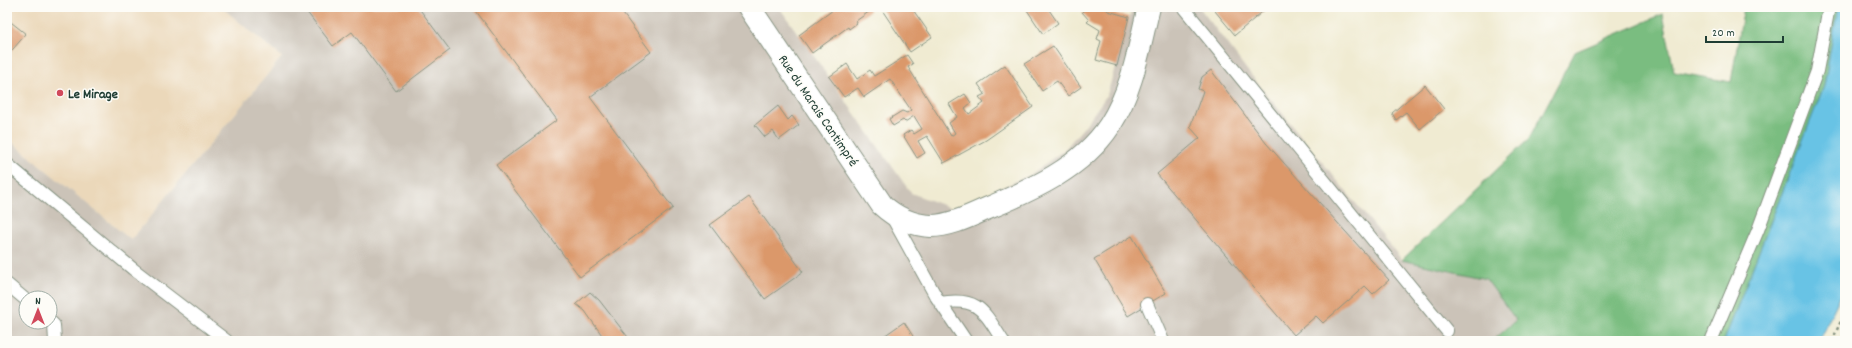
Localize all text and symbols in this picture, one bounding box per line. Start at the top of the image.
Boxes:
scale bar [1706,18,1783,44]
text: 20 m [1712,25,1735,42]
street label: Rue du Marais Cantimpré [772,51,862,171]
place label: Le Mirage [68,85,118,105]
marker: Le Mirage [55,88,65,98]
north arrow [18,290,58,330]
text: N [35,294,41,310]

